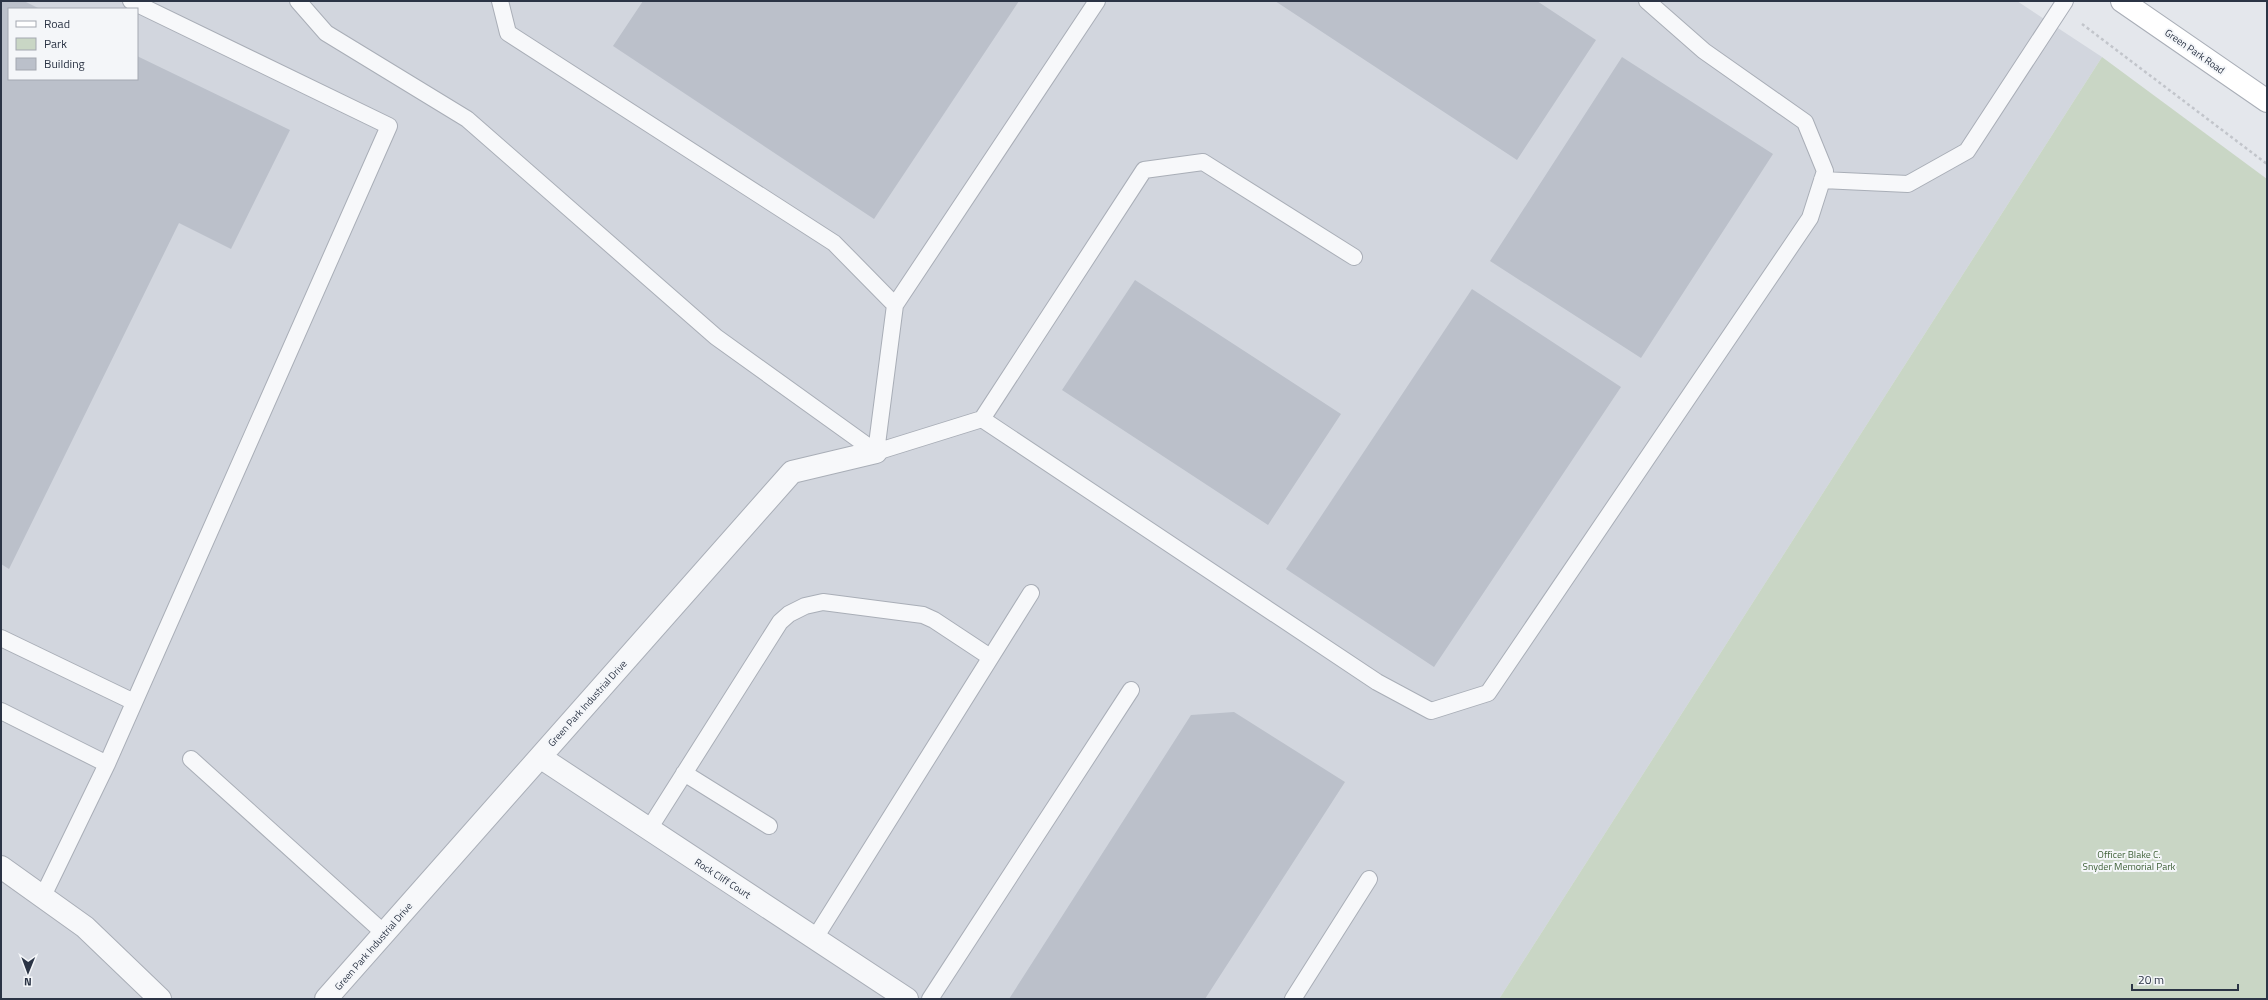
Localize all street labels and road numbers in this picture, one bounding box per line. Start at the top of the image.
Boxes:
street label: Green Park Road [2162,25,2228,78]
street label: Green Park Industrial Drive [544,657,630,750]
street label: Rock Cliff Court [692,855,754,902]
street label: Green Park Industrial Drive [331,899,416,994]

